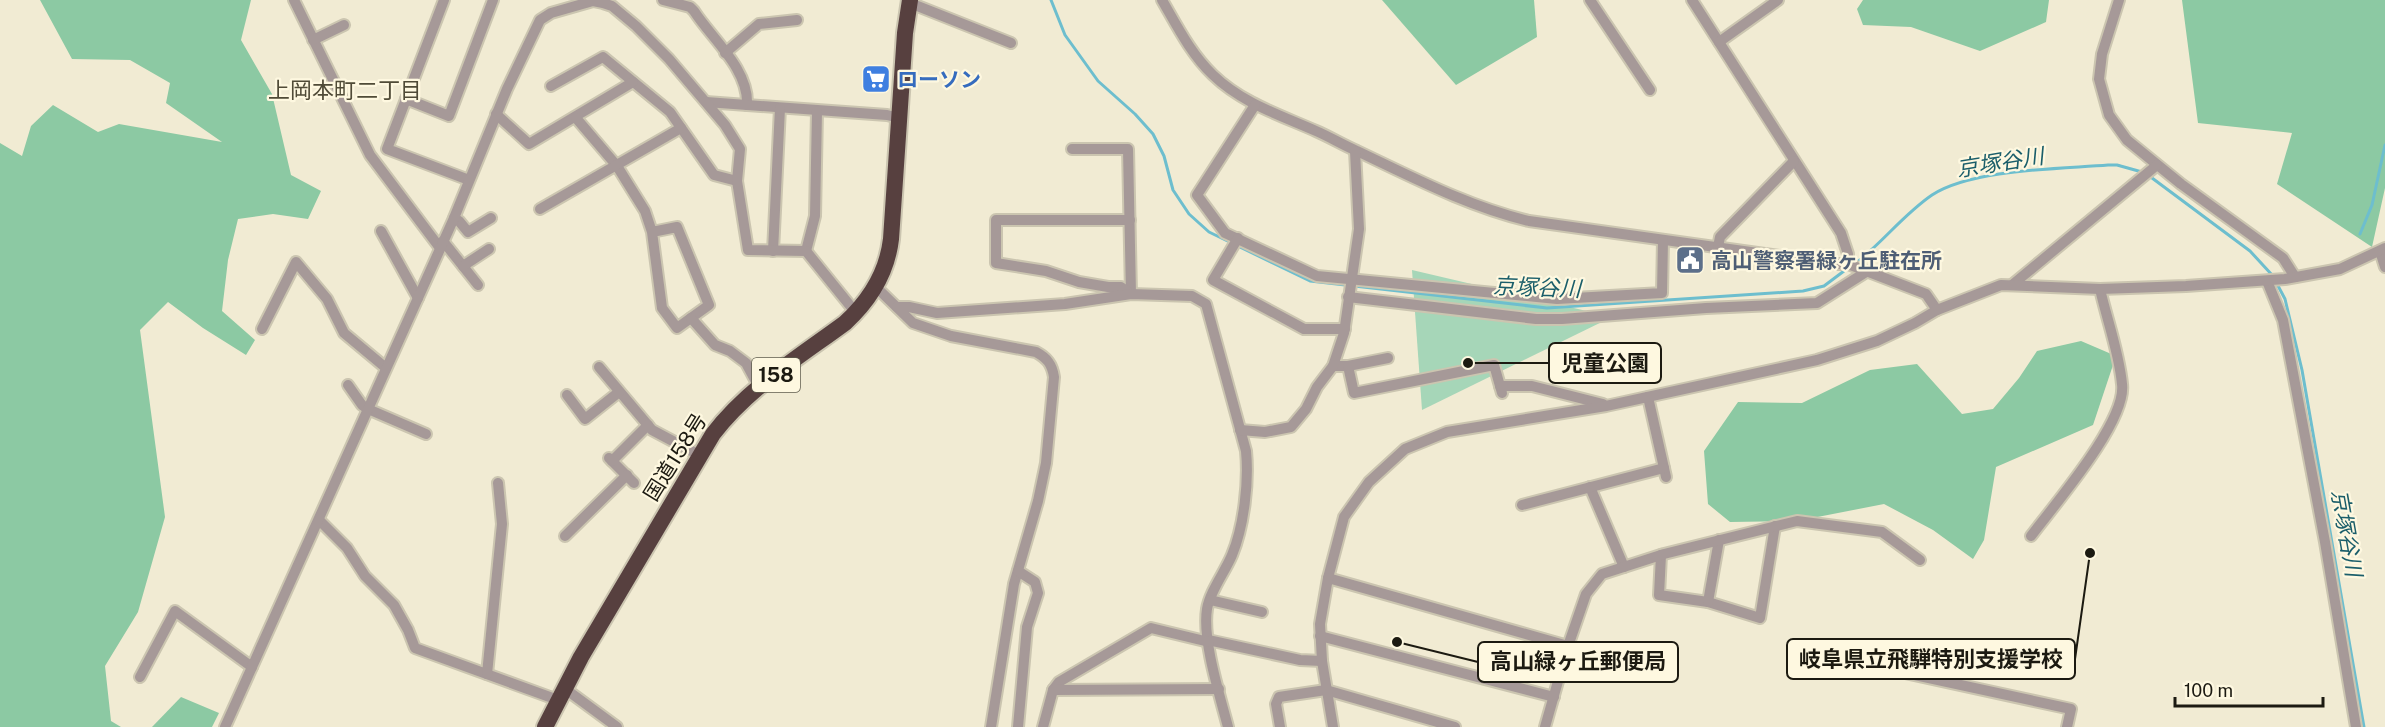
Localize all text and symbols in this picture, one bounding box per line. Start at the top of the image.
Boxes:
supermarket icon: ローソン [860,63,892,95]
place label: ローソン [897,67,981,92]
district label: 上岡本町二丁目 [268,77,422,103]
water label: 京塚谷川 [1955,142,2047,182]
public building icon: 高山警察署緑ヶ丘駐在所 [1674,244,1706,276]
place label: 高山警察署緑ヶ丘駐在所 [1711,248,1942,273]
water label: 京塚谷川 [1493,272,1583,302]
callout: 児童公園 [1549,343,1661,383]
text: 児童公園 [1561,350,1649,376]
road number: 158 [752,358,800,392]
street label: 国道158号 [638,409,712,505]
water label: 京塚谷川 [2327,487,2368,581]
callout: 岐阜県立飛騨特別支援学校 [1787,639,2075,679]
callout: 高山緑ヶ丘郵便局 [1478,642,1678,682]
text: 岐阜県立飛騨特別支援学校 [1799,646,2063,672]
text: 高山緑ヶ丘郵便局 [1490,648,1666,674]
scale bar [2175,670,2324,708]
text: 100 m [2184,680,2233,701]

